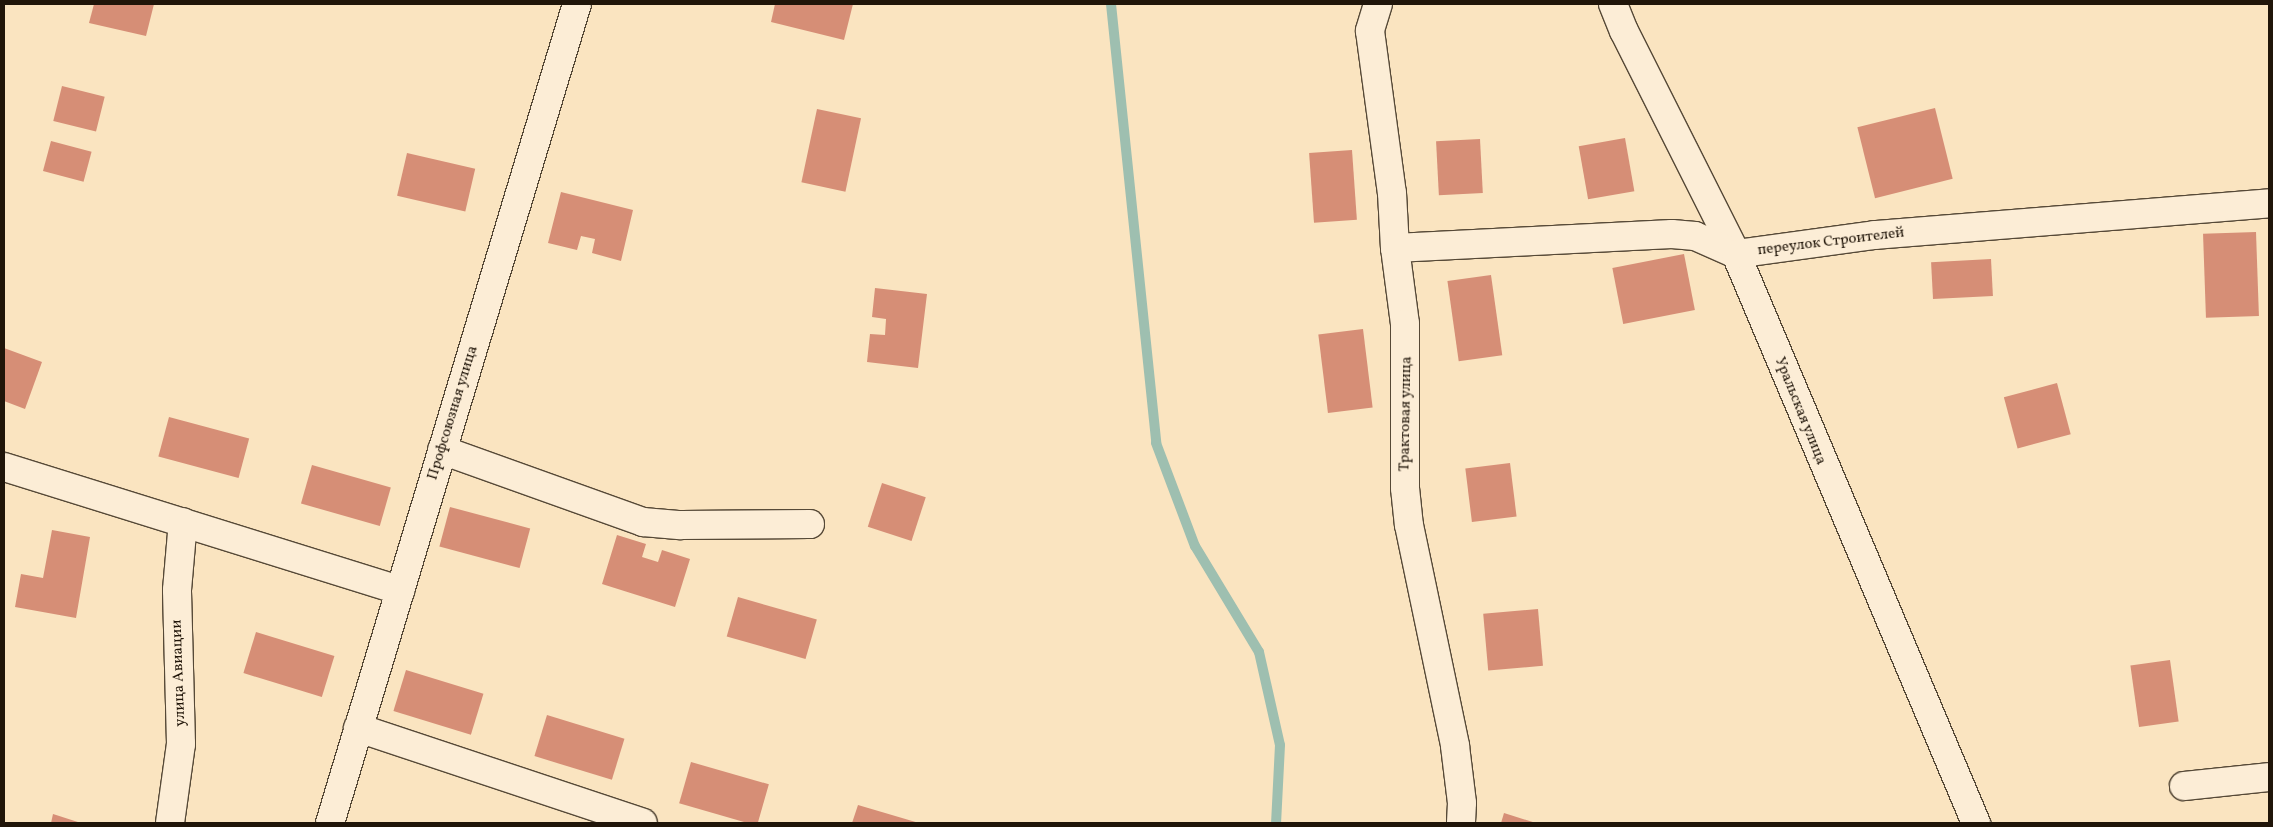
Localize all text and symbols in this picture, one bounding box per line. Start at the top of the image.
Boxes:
street label: переулок Строителей [1757,224,1905,260]
street label: Профсоюзная улица [424,343,482,483]
street label: Уральская улица [1770,354,1830,468]
street label: Трактовая улица [1396,356,1416,472]
street label: улица Авиации [168,619,190,727]

